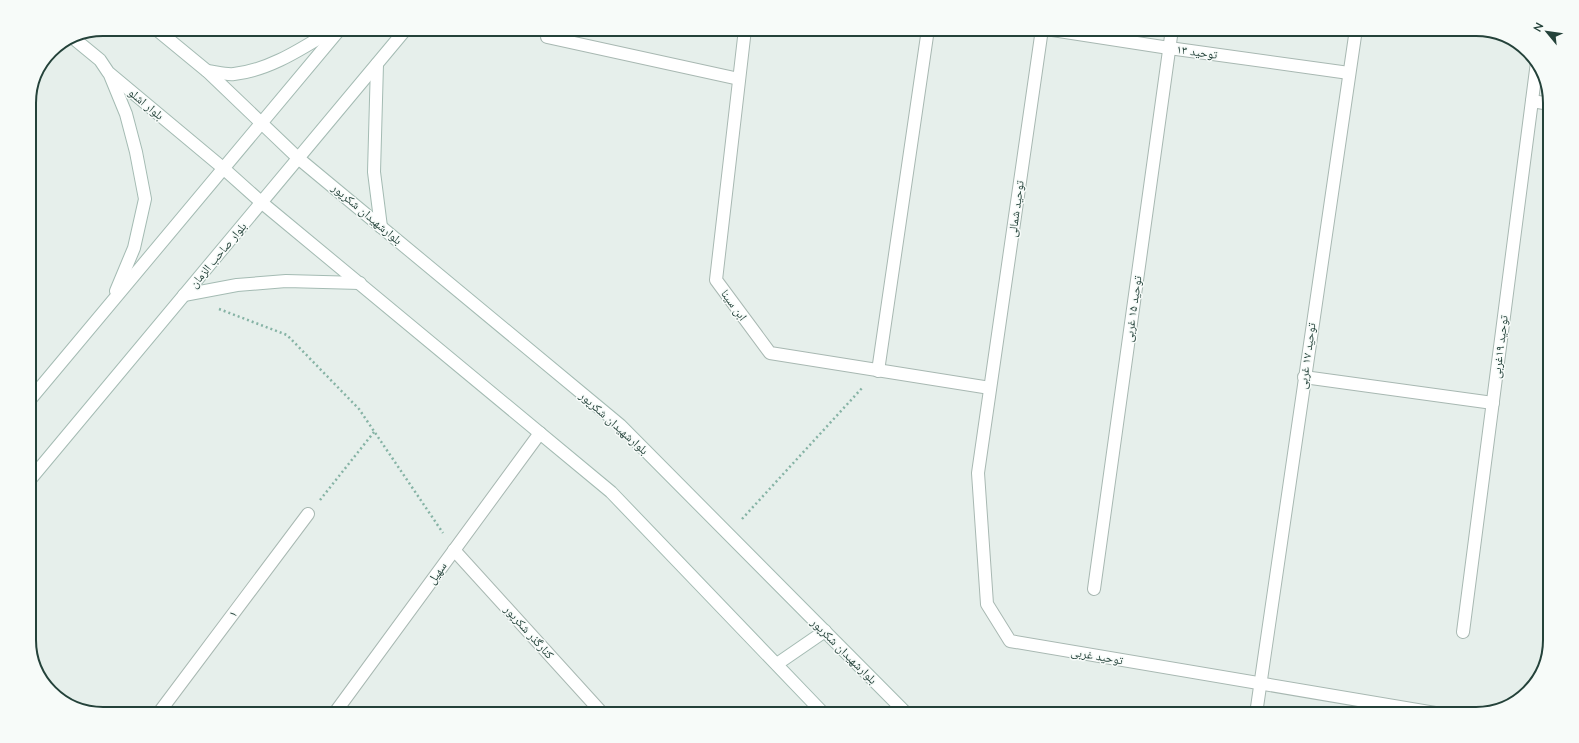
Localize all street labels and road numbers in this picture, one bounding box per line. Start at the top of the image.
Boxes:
street label: توحید ۱۳ [1176,41,1219,62]
street label: بلوار اشلو [125,84,167,123]
street label: بلوارشهیدان شکرپور [328,179,406,248]
street label: توحید شمالی [1004,179,1027,238]
street label: بلوار صاحب الزمان [186,219,250,291]
street label: توحید ۱۵ غربی [1120,274,1145,343]
street label: ابن سینا [718,286,751,324]
street label: توحید ۱۹غربی [1488,314,1511,380]
street label: توحید ۱۷ غربی [1294,321,1319,390]
street label: بلوارشهیدان شکرپور [576,387,652,458]
street label: سهیل [424,559,450,587]
street label: کنارگذر شکرپور [501,601,557,662]
street label: ۱ [225,607,240,620]
street label: بلوارشهیدان شکرپور [807,614,881,687]
street label: توحید غربی [1070,644,1125,668]

